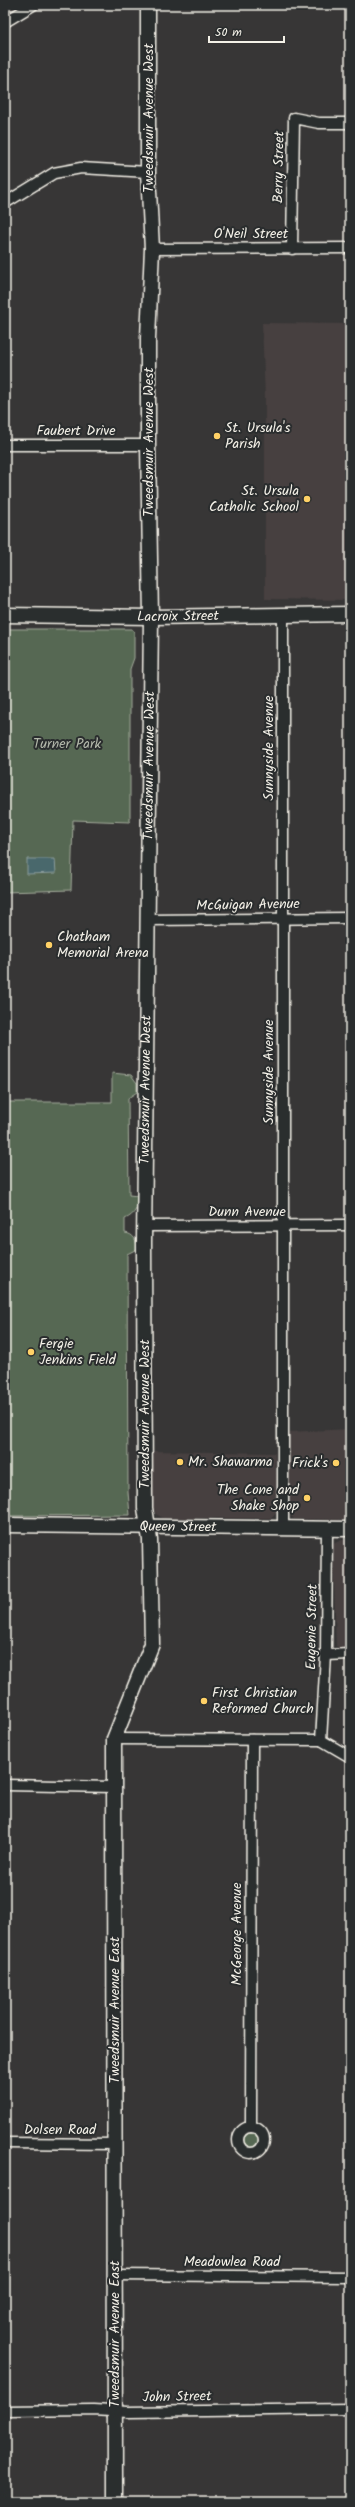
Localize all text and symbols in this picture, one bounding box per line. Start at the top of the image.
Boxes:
scale bar [209,18,284,44]
text: 50 m [215,23,242,42]
street label: Tweedsmuir Avenue West [138,43,160,193]
street label: Berry Street [267,130,291,203]
street label: O'Neil Street [214,223,289,245]
street label: Tweedsmuir Avenue West [138,367,160,517]
place label: St. Ursula's Parish [225,417,291,455]
street label: Faubert Drive [36,420,116,442]
marker: St. Ursula's Parish [212,431,222,441]
place label: St. Ursula Catholic School [209,480,300,518]
marker: St. Ursula Catholic School [302,494,312,504]
street label: Lacroix Street [137,605,220,628]
street label: Tweedsmuir Avenue West [138,690,161,841]
street label: Sunnyside Avenue [258,695,280,801]
park label: Turner Park [33,733,102,755]
street label: McGuigan Avenue [196,893,301,917]
place label: Chatham Memorial Arena [57,926,149,964]
marker: Chatham Memorial Arena [44,940,54,950]
street label: Tweedsmuir Avenue West [134,1014,158,1165]
street label: Sunnyside Avenue [258,1019,280,1125]
street label: Dunn Avenue [208,1201,286,1223]
place label: Fergie Jenkins Field [39,1333,117,1371]
street label: Tweedsmuir Avenue West [134,1339,156,1489]
marker: Fergie Jenkins Field [26,1347,36,1357]
place label: Mr. Shawarma [188,1451,272,1473]
place label: Frick's [292,1452,328,1474]
marker: Mr. Shawarma [175,1457,185,1467]
marker: Frick's [331,1458,341,1468]
place label: The Cone and Shake Shop [217,1479,300,1517]
marker: The Cone and Shake Shop [302,1493,312,1503]
street label: Queen Street [139,1516,217,1538]
street label: Eugenie Street [300,1583,324,1670]
place label: First Christian Reformed Church [212,1682,314,1720]
marker: First Christian Reformed Church [199,1696,209,1706]
street label: McGeorge Avenue [226,1882,248,1985]
street label: Tweedsmuir Avenue East [104,1936,126,2083]
street label: Dolsen Road [24,2119,97,2141]
street label: Meadowlea Road [184,2251,281,2273]
street label: Tweedsmuir Avenue East [104,2260,126,2407]
street label: John Street [142,2385,212,2409]

